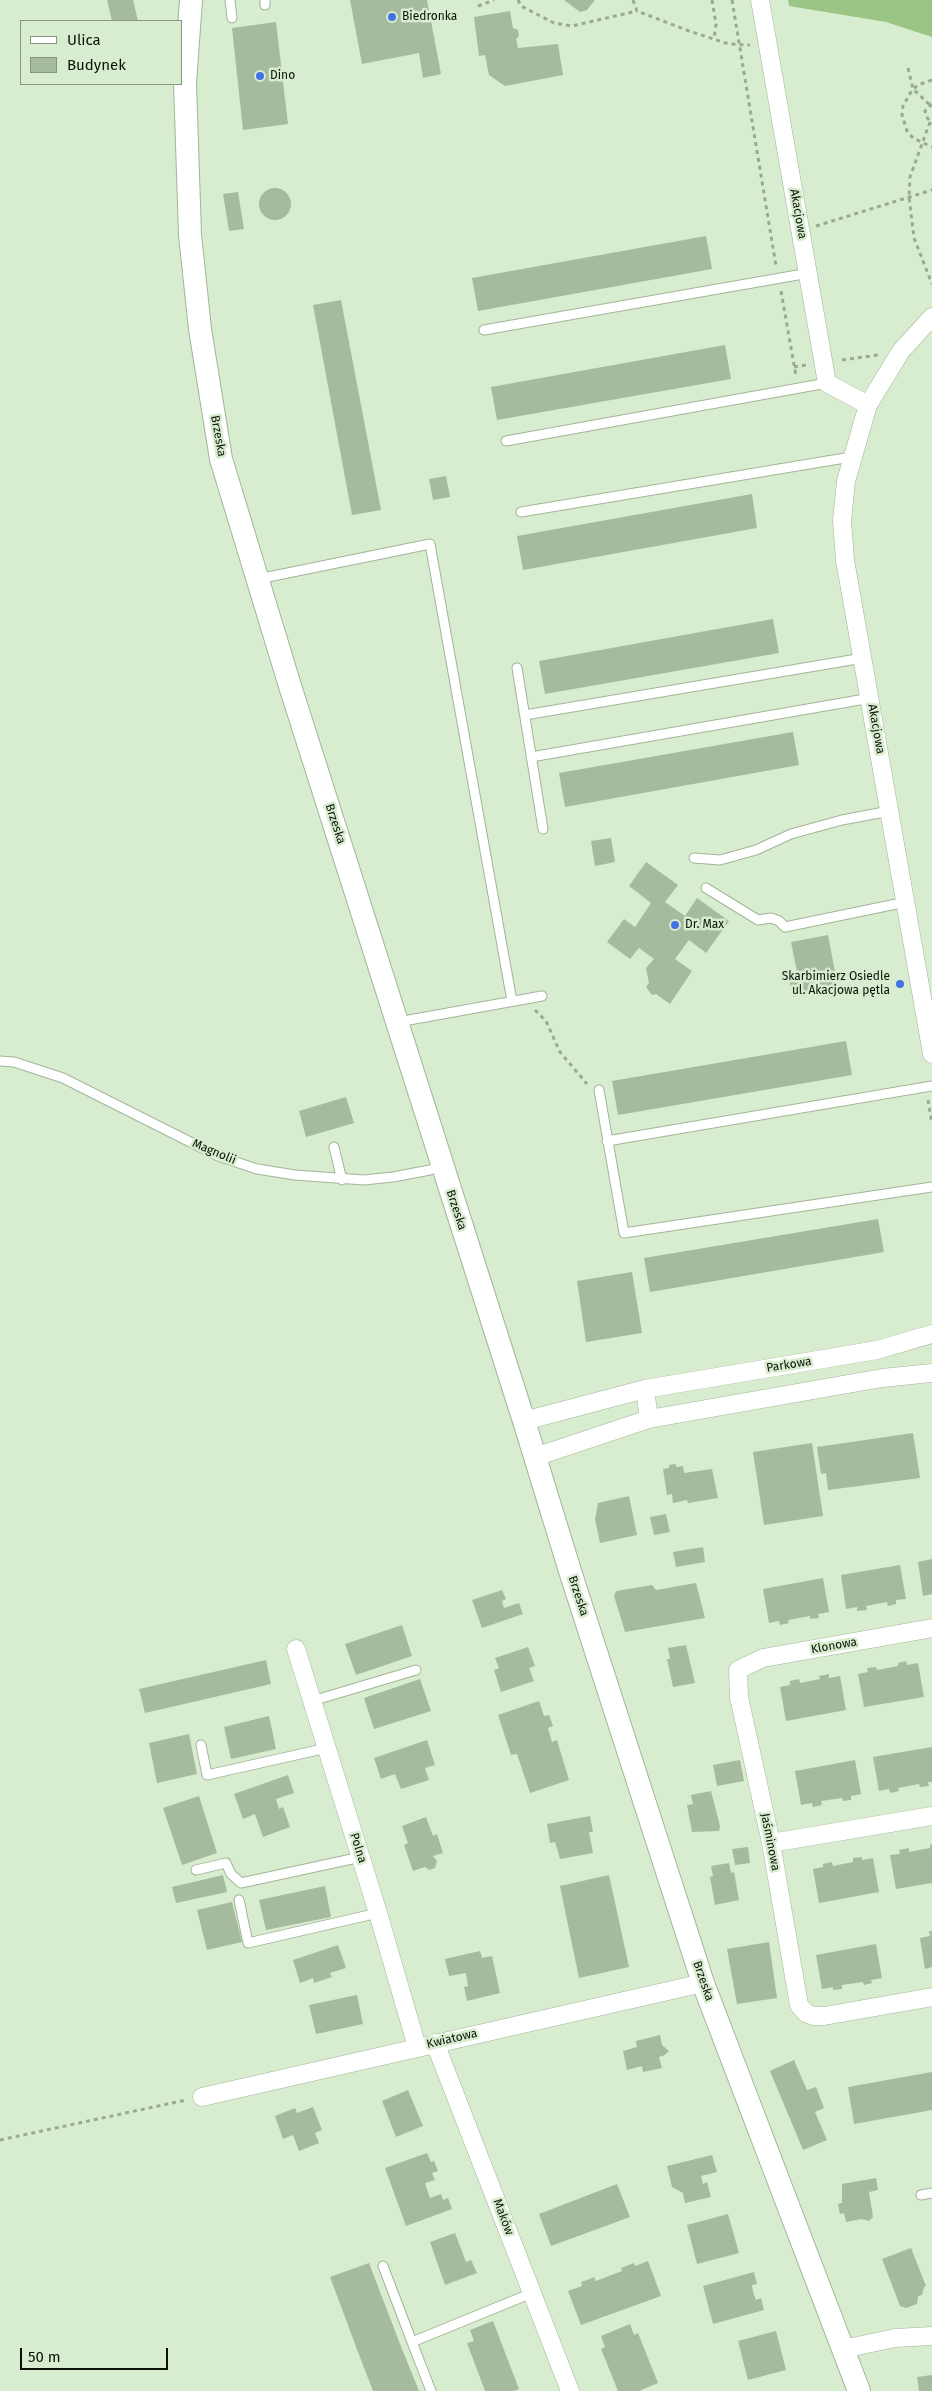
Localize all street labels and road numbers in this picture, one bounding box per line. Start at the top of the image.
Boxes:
street label: Akacjowa [787,188,809,240]
street label: Brzeska [207,414,229,458]
street label: Akacjowa [865,703,887,755]
street label: Brzeska [322,802,348,846]
street label: Magnolii [190,1136,238,1168]
street label: Brzeska [443,1188,469,1232]
street label: Parkowa [765,1354,813,1376]
street label: Brzeska [565,1574,591,1618]
street label: Klonowa [810,1635,858,1657]
street label: Jaśminowa [757,1812,783,1872]
street label: Polna [347,1831,369,1865]
street label: Brzeska [689,1959,717,2003]
street label: Kwiatowa [425,2026,479,2052]
street label: Maków [490,2197,516,2237]

